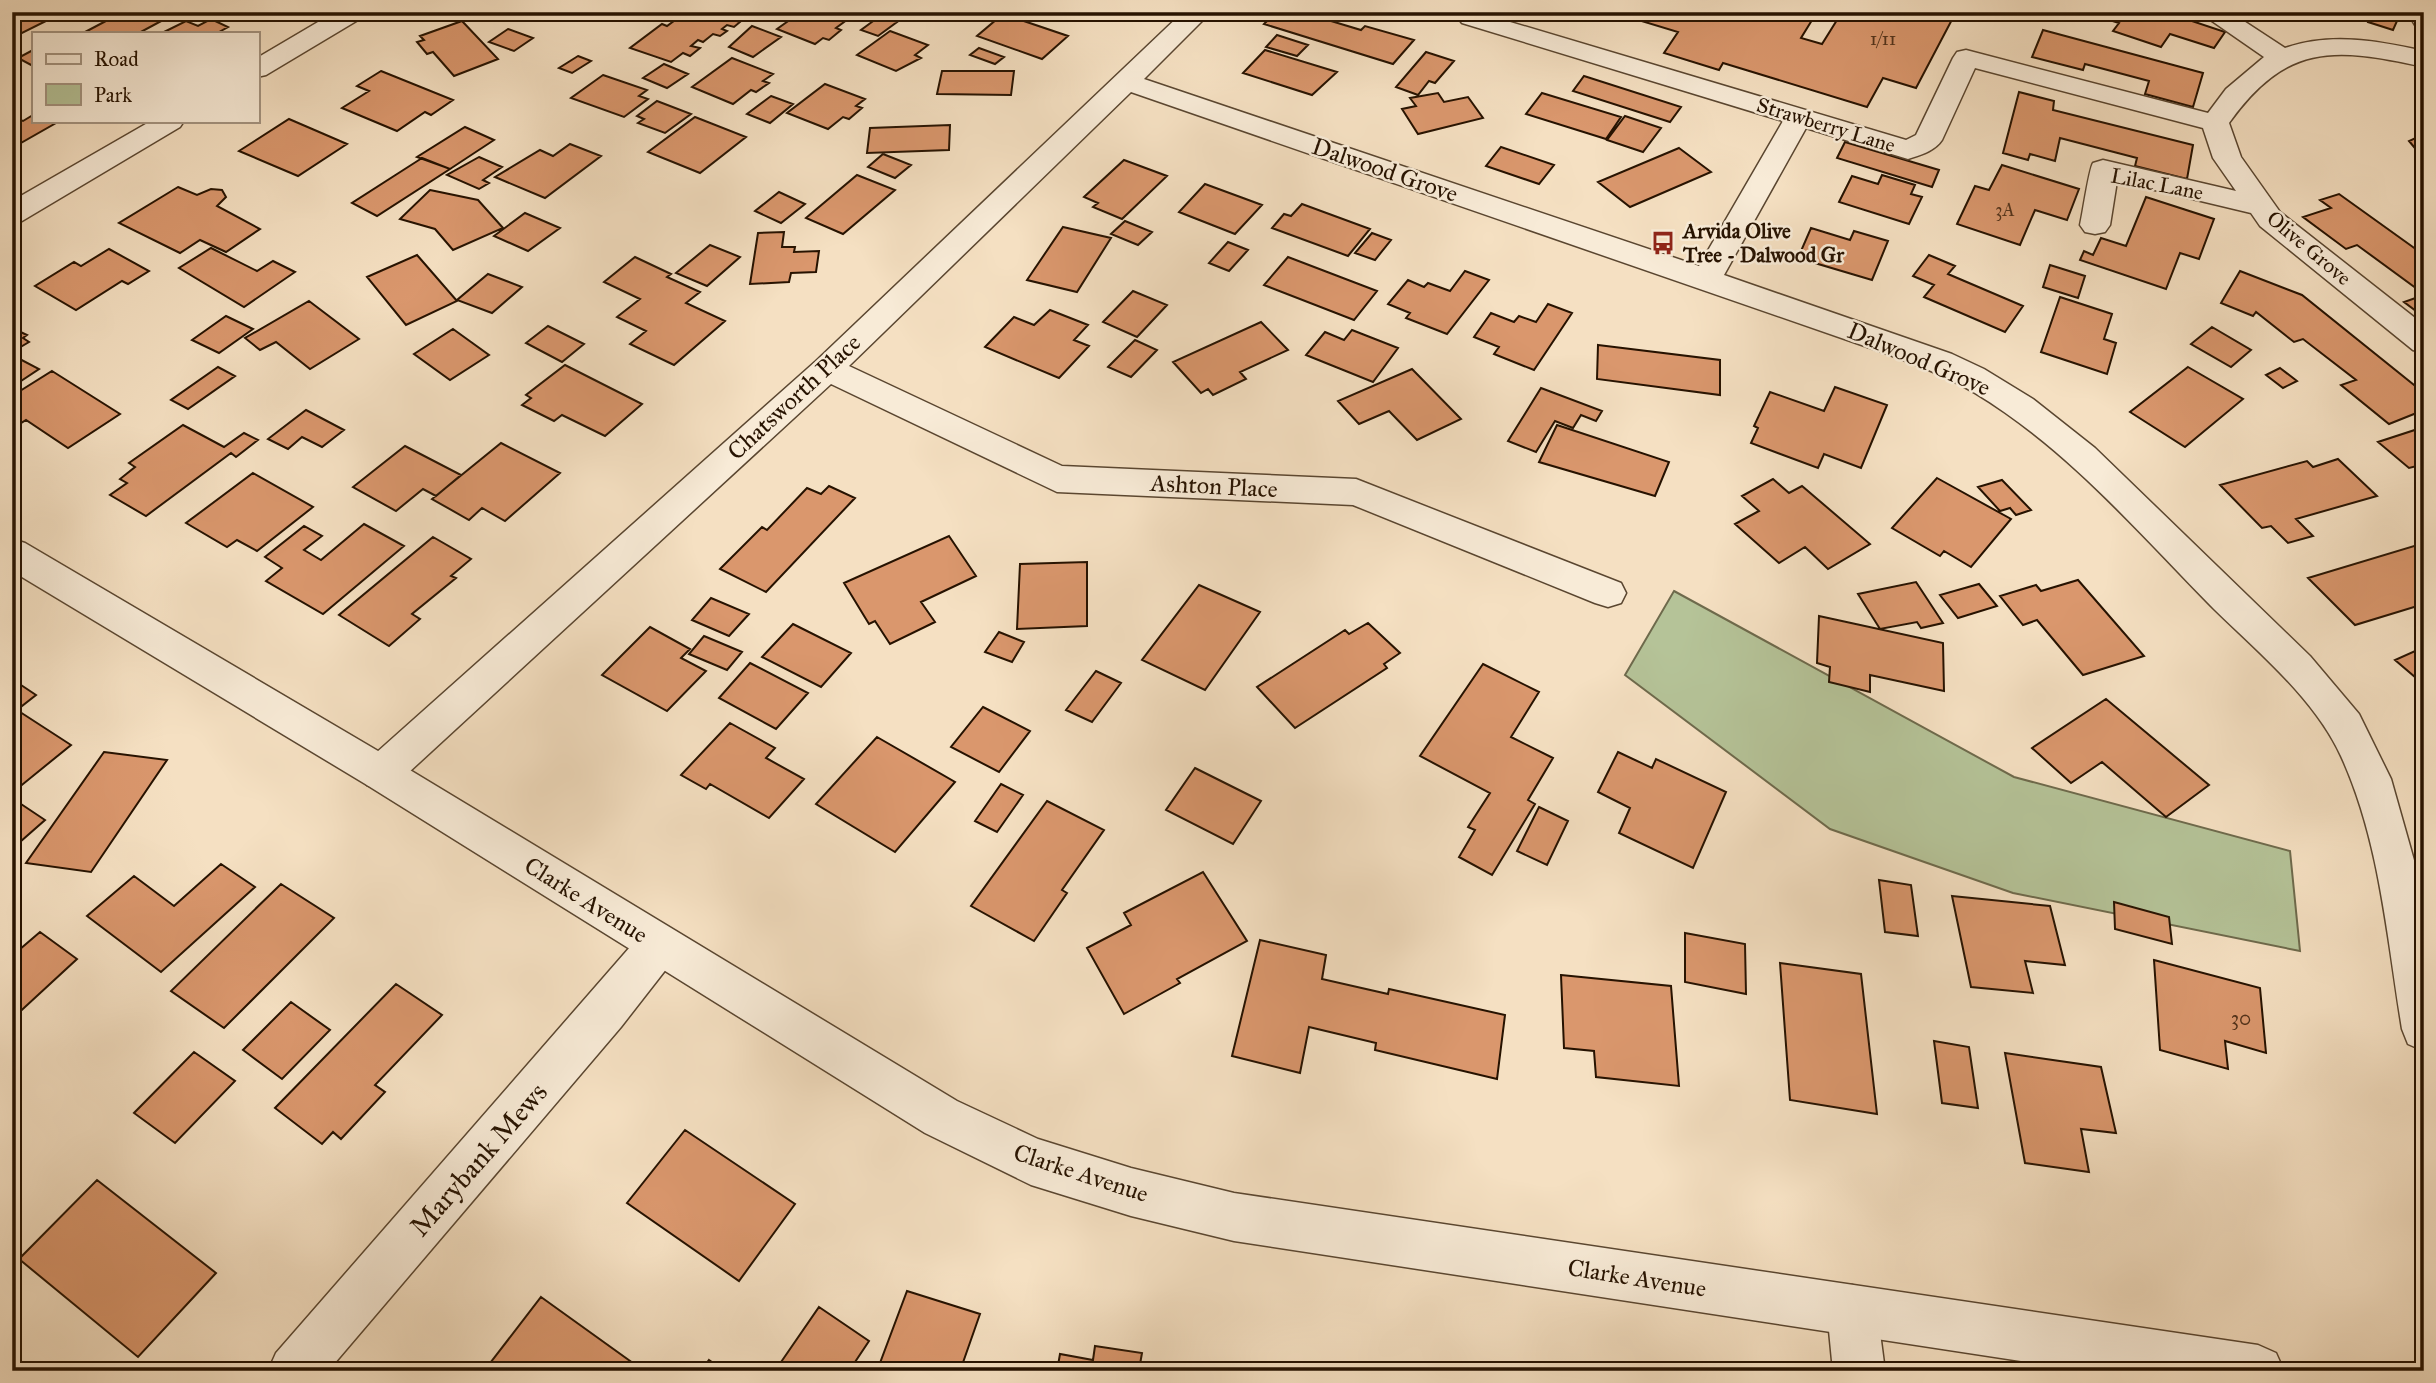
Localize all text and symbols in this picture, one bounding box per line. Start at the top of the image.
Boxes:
house number: 1/11 [1870,28,1896,50]
legend [32,32,259,122]
text: Road [94,46,139,72]
text: Park [94,82,132,108]
street label: Strawberry Lane [1754,92,1899,158]
street label: Dalwood Grove [1308,131,1462,209]
street label: Lilac Lane [2109,162,2206,206]
house number: 3A [1995,199,2015,221]
street label: Olive Grove [2261,205,2357,291]
place label: Arvida Olive Tree - Dalwood Gr [1681,218,1845,268]
bus stop icon: Arvida Olive Tree - Dalwood Gr [1649,229,1677,257]
street label: Dalwood Grove [1843,315,1995,403]
street label: Chatsworth Place [721,328,867,466]
street label: Ashton Place [1149,468,1278,504]
street label: Clarke Avenue [519,850,653,950]
house number: 30 [2231,1005,2251,1031]
street label: Marybank Mews [402,1075,555,1244]
street label: Clarke Avenue [1010,1137,1152,1209]
street label: Clarke Avenue [1566,1252,1708,1304]

